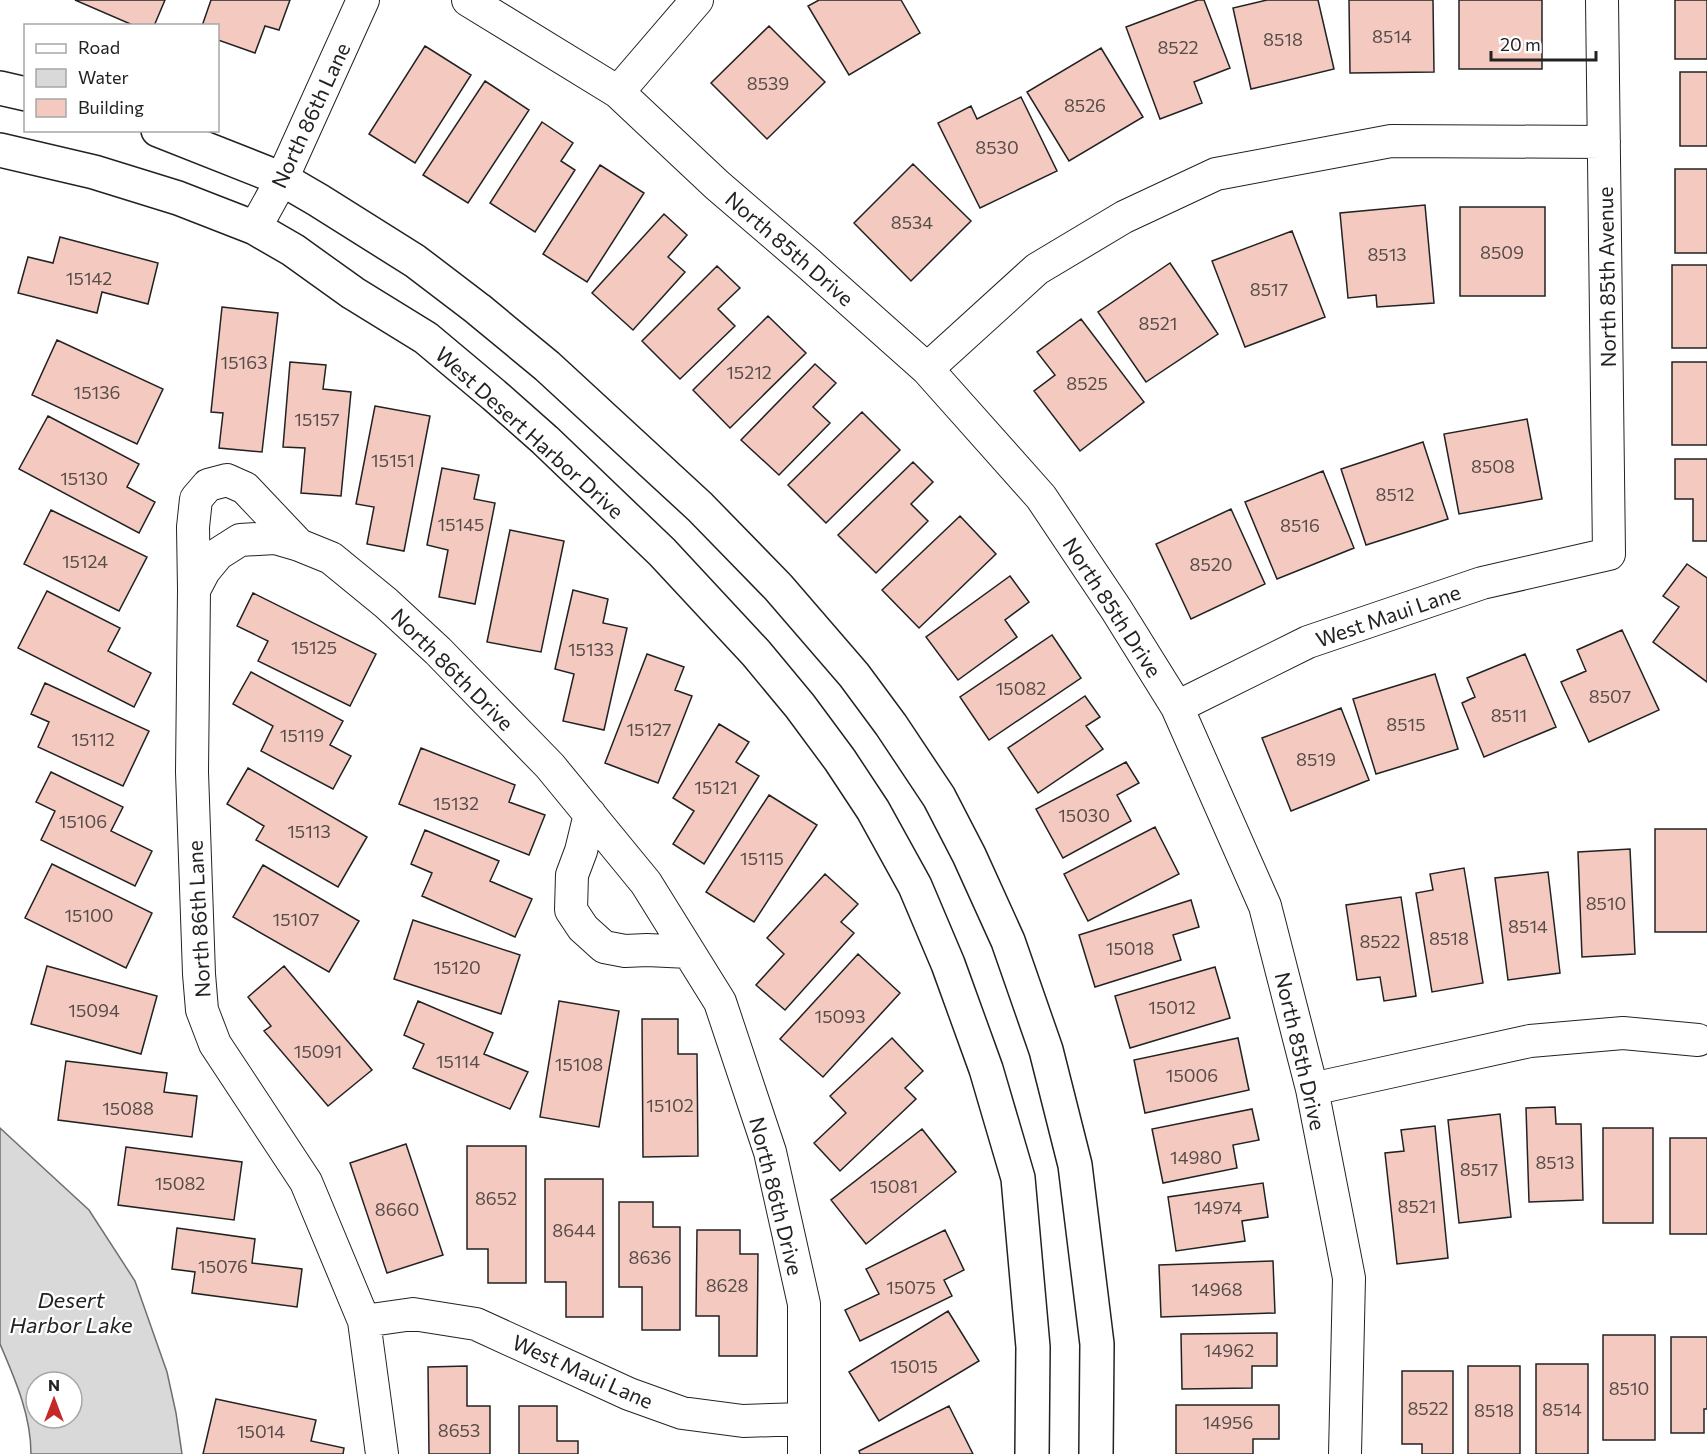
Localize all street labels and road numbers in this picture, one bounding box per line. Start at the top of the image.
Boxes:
street label: North 86th Lane [265,38,355,192]
street label: North 85th Drive [721,186,859,310]
street label: North 85th Avenue [1592,186,1620,368]
street label: West Desert Harbor Drive [431,341,629,523]
street label: North 85th Drive [1058,532,1168,682]
street label: West Maui Lane [1312,579,1464,651]
street label: North 86th Drive [387,603,519,735]
street label: North 86th Lane [181,840,215,998]
street label: North 85th Drive [1271,969,1331,1133]
street label: North 86th Drive [745,1114,809,1278]
street label: West Maui Lane [509,1329,657,1413]

